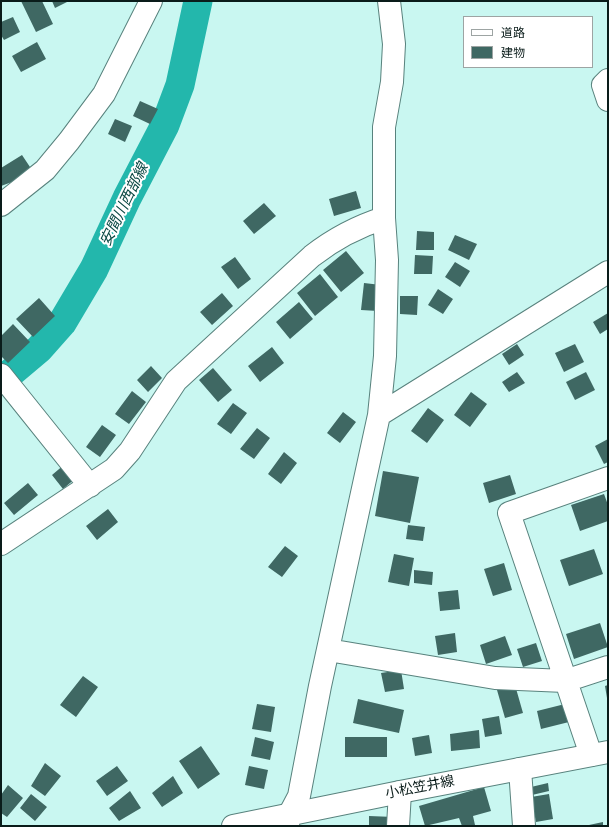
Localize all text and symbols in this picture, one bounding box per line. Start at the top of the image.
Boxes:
legend [463,16,593,68]
text: 道路 [501,24,525,41]
text: 建物 [501,44,525,61]
water label: 安間川西部線 [97,161,153,249]
street label: 小松笠井線 [384,773,456,803]

